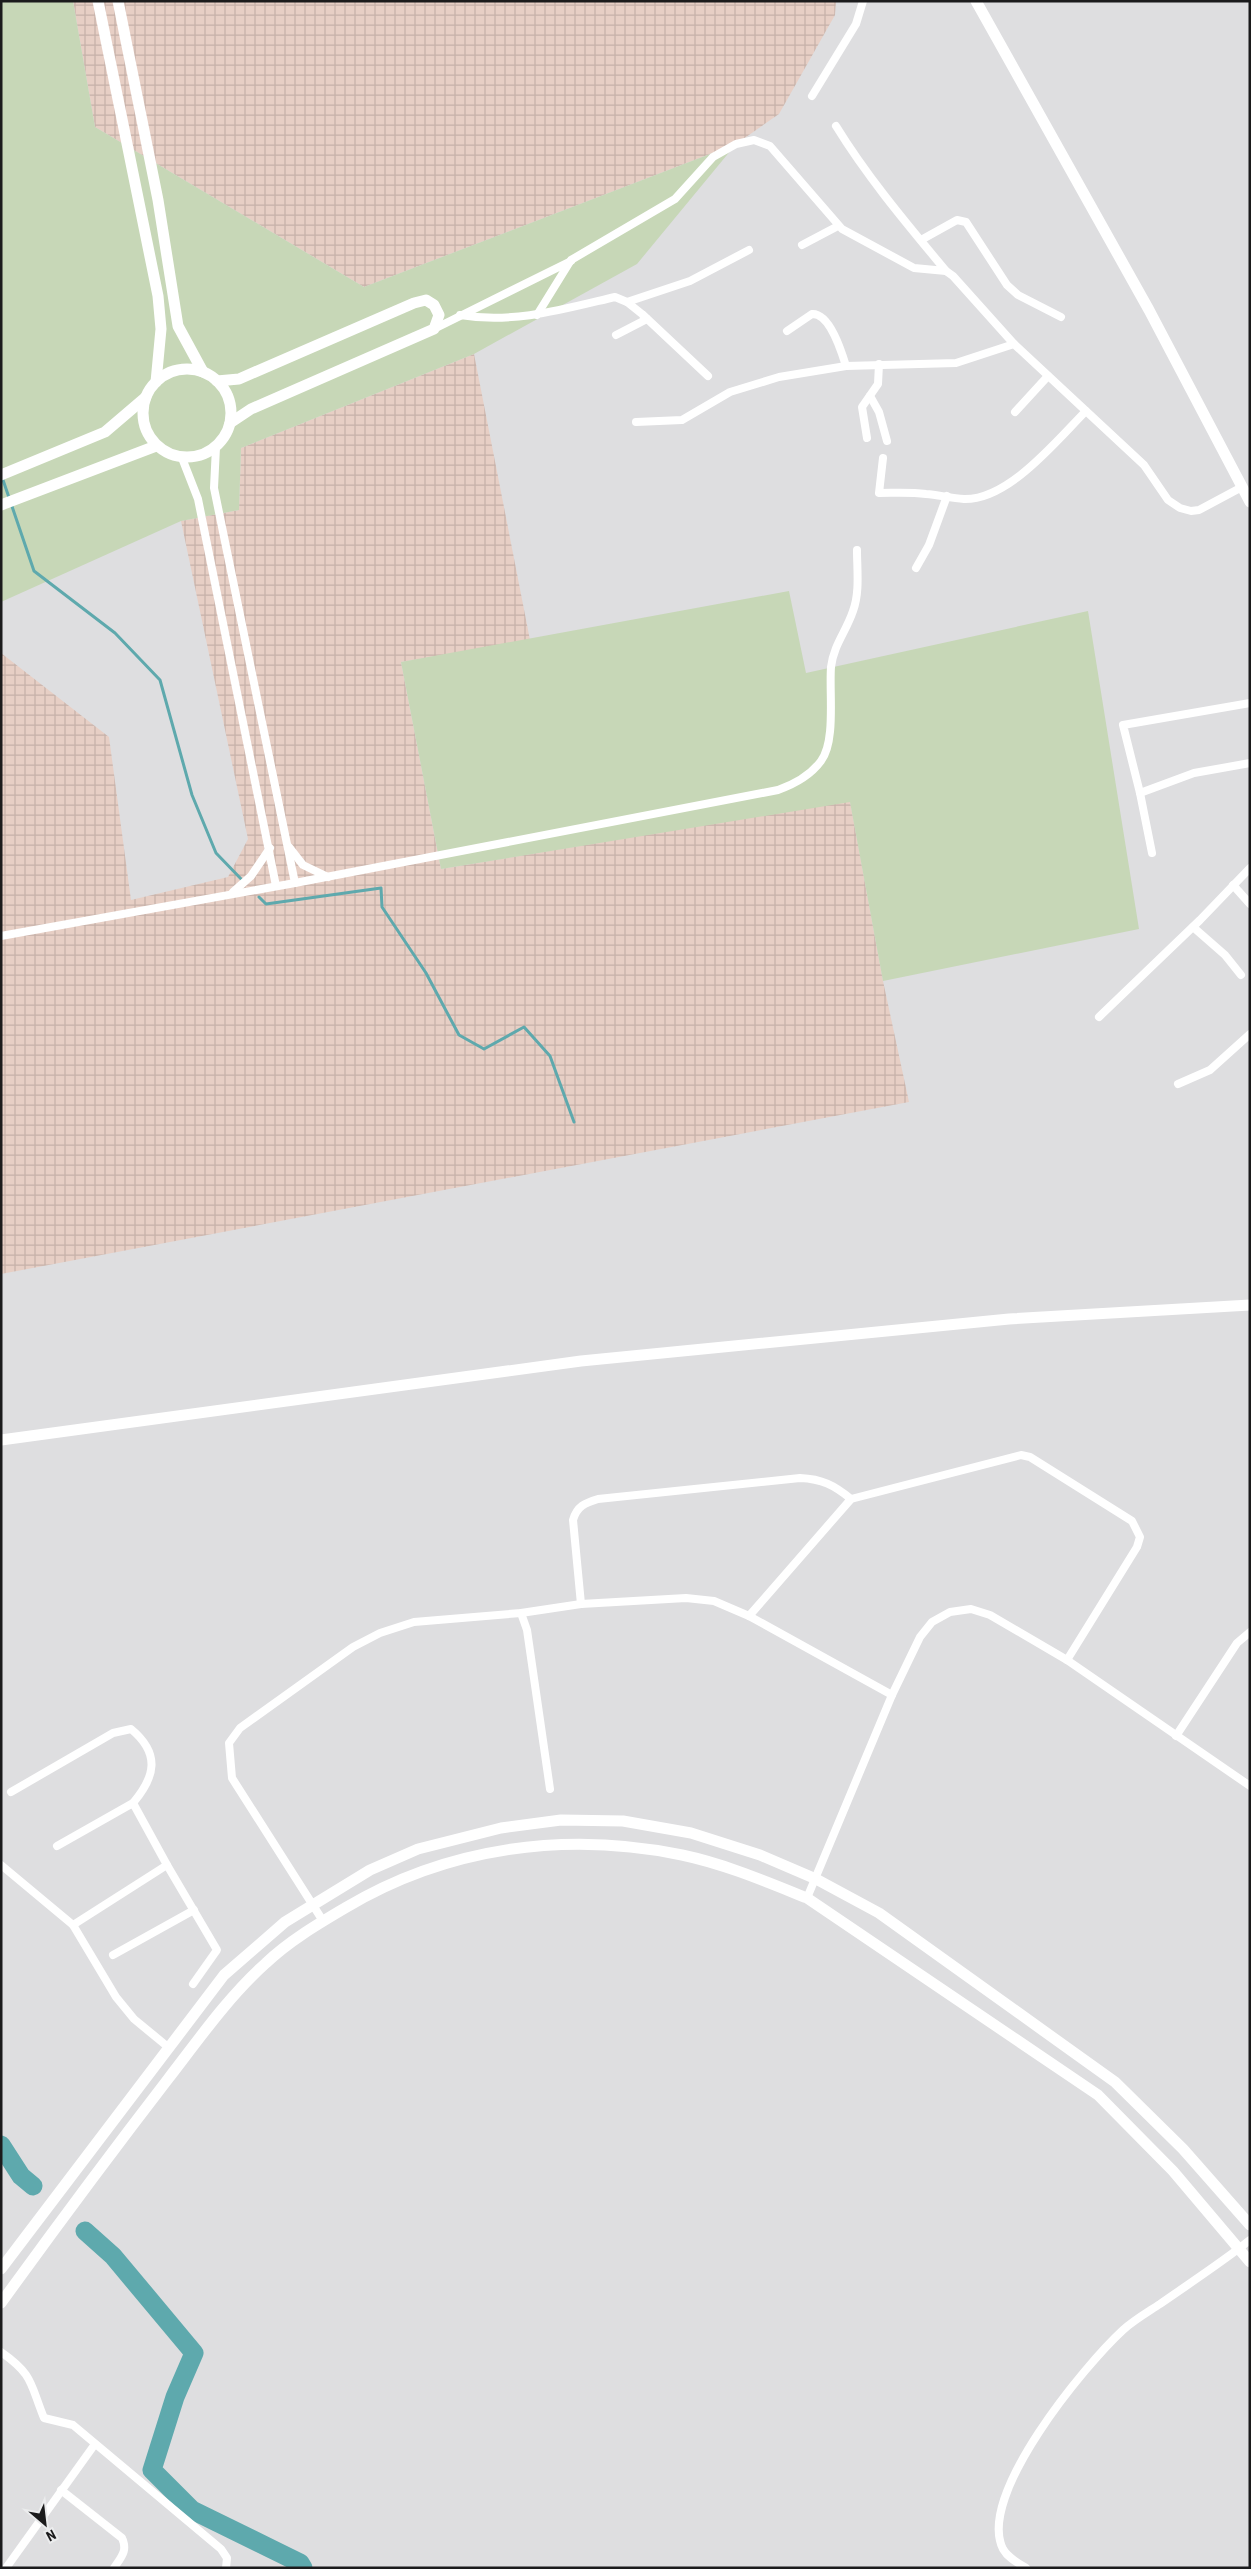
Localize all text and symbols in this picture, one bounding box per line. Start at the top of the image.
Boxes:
north arrow [20,2499,70,2549]
text: N [44,2526,59,2545]

